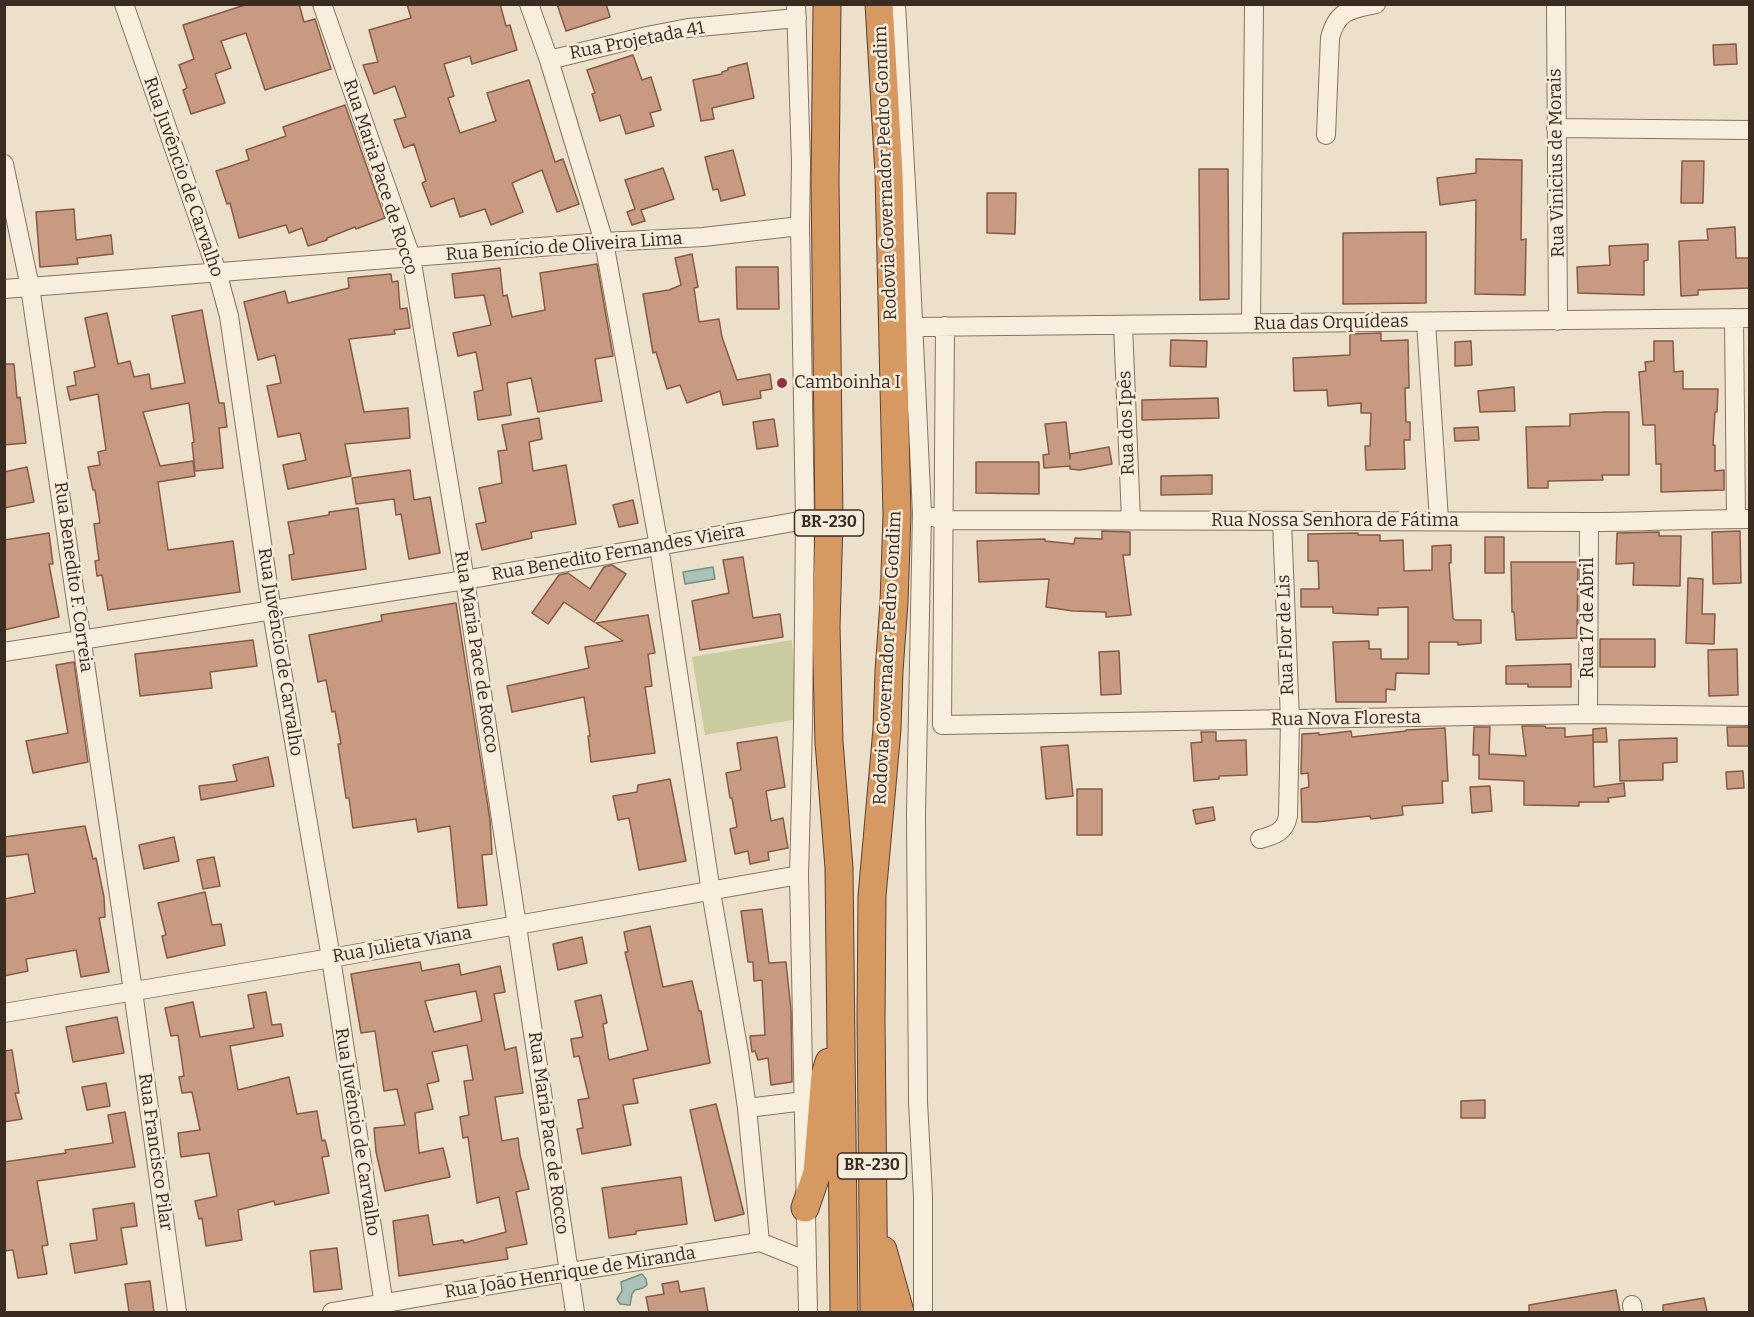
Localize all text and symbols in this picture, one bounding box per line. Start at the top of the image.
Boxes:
street label: Rua Projetada 41 [568,17,706,65]
street label: Rodovia Governador Pedro Gondim [870,25,902,321]
street label: Rua Vinicius de Morais [1545,68,1569,258]
street label: Rua Juvêncio de Carvalho [139,74,227,280]
street label: Rua Maria Pace de Rocco [338,76,422,278]
street label: Rua Benício de Oliveira Lima [445,228,683,266]
street label: Rua das Orquídeas [1253,311,1409,335]
street label: Rua dos Ipês [1114,370,1140,476]
place label: Camboinha I [794,372,901,394]
marker: Camboinha I [775,376,789,390]
street label: Rua Benedito F. Correia [49,480,97,674]
road number: BR-230 [794,510,864,536]
street label: Rodovia Governador Pedro Gondim [870,510,906,806]
street label: Rua Nossa Senhora de Fátima [1211,510,1459,532]
street label: Rua Benedito Fernandes Vieira [490,520,746,586]
street label: Rua Juvêncio de Carvalho [253,546,307,758]
street label: Rua Maria Pace de Rocco [449,549,503,755]
street label: Rua 17 de Abril [1577,557,1599,679]
street label: Rua Flor de Lis [1273,574,1299,696]
street label: Rua Nova Floresta [1271,707,1421,731]
street label: Rua Julieta Viana [331,922,473,968]
street label: Rua Juvêncio de Carvalho [330,1026,384,1238]
street label: Rua Maria Pace de Rocco [523,1030,573,1236]
street label: Rua Francisco Pilar [133,1072,177,1232]
road number: BR-230 [838,1153,906,1179]
street label: Rua João Henrique de Miranda [443,1242,697,1304]

